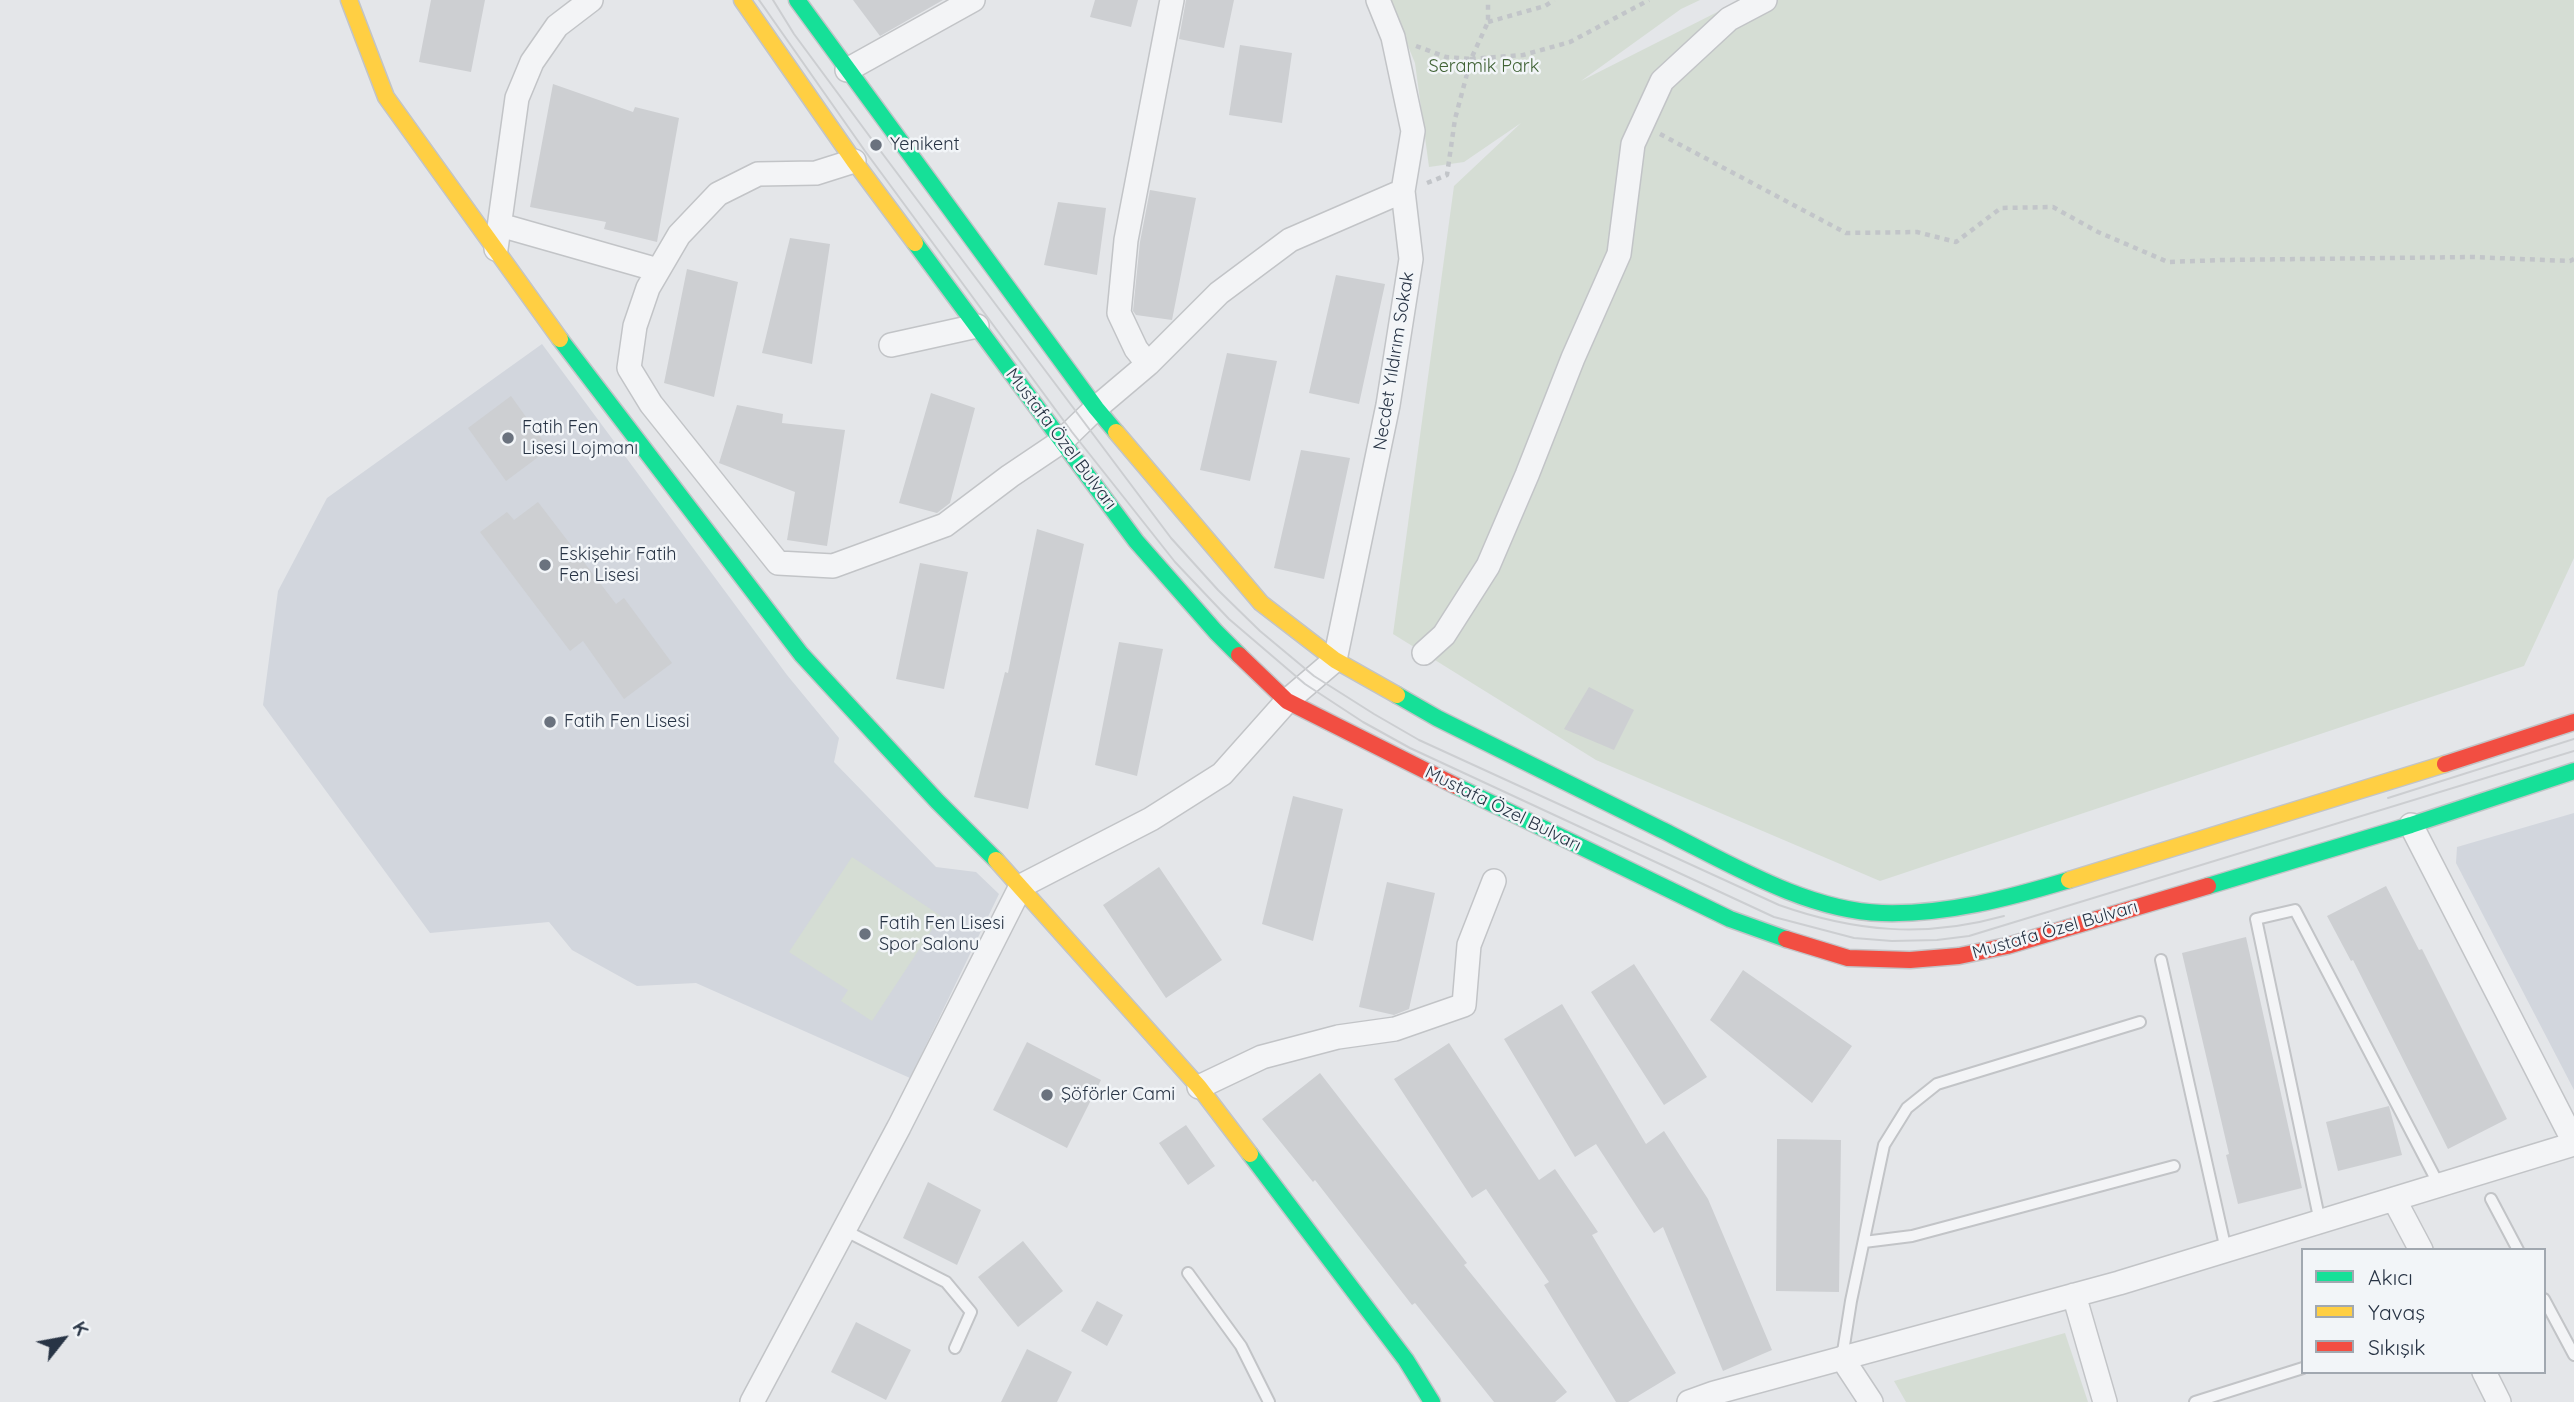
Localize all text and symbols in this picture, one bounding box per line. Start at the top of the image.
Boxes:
park label: Seramik Park [1429,56,1539,78]
place label: Yenikent [890,134,960,156]
marker: Yenikent [868,137,884,153]
street label: Necdet Yıldırım Sokak [1369,270,1419,452]
street label: Mustafa Özel Bulvarı [1001,364,1121,514]
place label: Fatih Fen Lisesi Lojmanı [522,417,638,460]
marker: Fatih Fen Lisesi Lojmanı [500,430,516,446]
place label: Eskişehir Fatih Fen Lisesi [559,544,677,586]
marker: Eskişehir Fatih Fen Lisesi [537,557,553,573]
place label: Fatih Fen Lisesi [564,711,690,733]
marker: Fatih Fen Lisesi [542,714,558,730]
street label: Mustafa Özel Bulvarı [1421,762,1585,856]
street label: Mustafa Özel Bulvarı [1970,896,2140,964]
place label: Fatih Fen Lisesi Spor Salonu [879,913,1005,956]
marker: Fatih Fen Lisesi Spor Salonu [857,926,873,942]
place label: Şöförler Cami [1061,1084,1175,1106]
marker: Şöförler Cami [1039,1087,1055,1103]
legend [2301,1248,2546,1374]
text: Akıcı [2368,1264,2413,1290]
text: Yavaş [2368,1299,2425,1325]
north arrow [28,1304,98,1374]
text: K [68,1317,94,1340]
text: Sıkışık [2368,1334,2426,1360]

